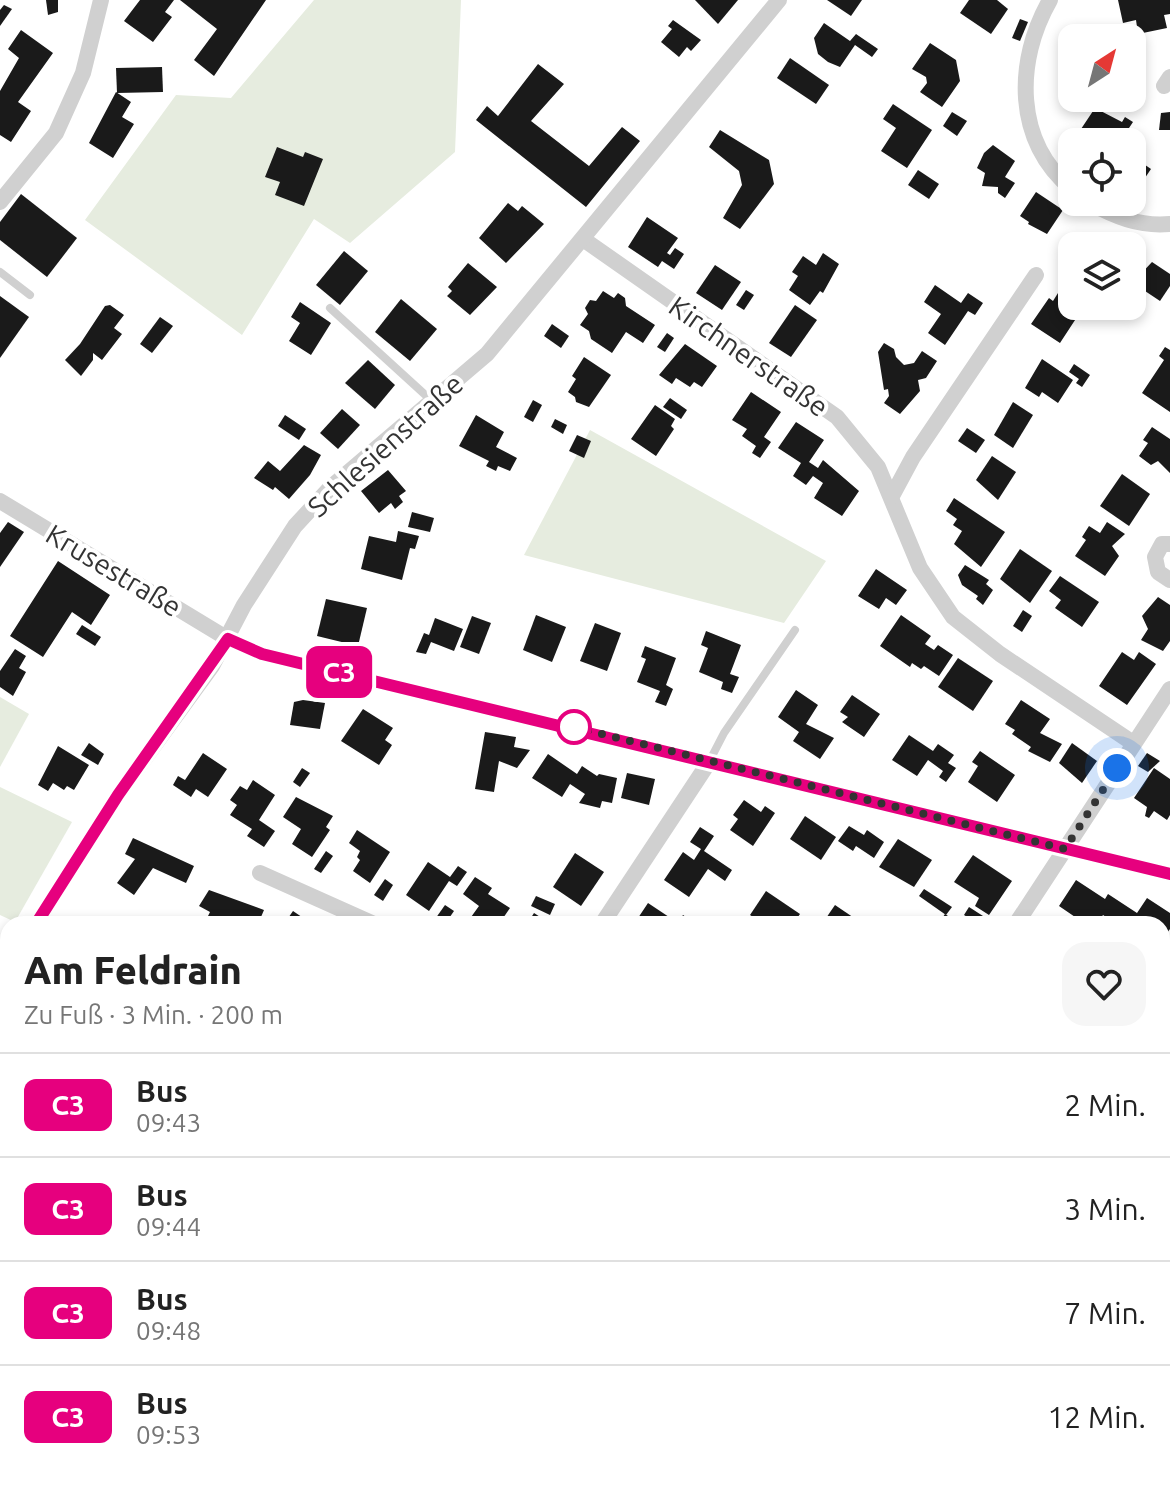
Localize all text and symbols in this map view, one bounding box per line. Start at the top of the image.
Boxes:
north arrow [1058,24,1146,112]
map controls [1058,24,1146,320]
button: locate [1058,128,1146,216]
button: layers [1058,232,1146,320]
street label: Kirchnerstraße [664,290,834,422]
street label: Schlesienstraße [301,367,469,523]
street label: Krusestraße [41,518,187,622]
line badge: C3 [303,646,375,698]
text: C3 [322,656,356,687]
unlabelled marker [557,710,591,744]
your location [1097,748,1137,788]
button: heart [1062,942,1146,1026]
text: Am Feldrain [24,949,242,991]
text: Zu Fuß · 3 Min. · 200 m [24,1000,283,1029]
text: Bus [136,1074,188,1108]
text: 2 Min. [1064,1088,1146,1122]
text: C3 [51,1089,85,1120]
text: 09:43 [136,1108,201,1137]
text: Bus [136,1178,188,1212]
text: 3 Min. [1064,1192,1146,1226]
text: C3 [51,1193,85,1224]
text: 09:44 [136,1212,201,1241]
text: Bus [136,1282,188,1316]
text: 7 Min. [1064,1296,1146,1330]
text: C3 [51,1297,85,1328]
text: 09:48 [136,1316,201,1345]
text: Bus [136,1386,188,1420]
text: 12 Min. [1047,1400,1146,1434]
text: C3 [51,1401,85,1432]
text: 09:53 [136,1420,201,1449]

